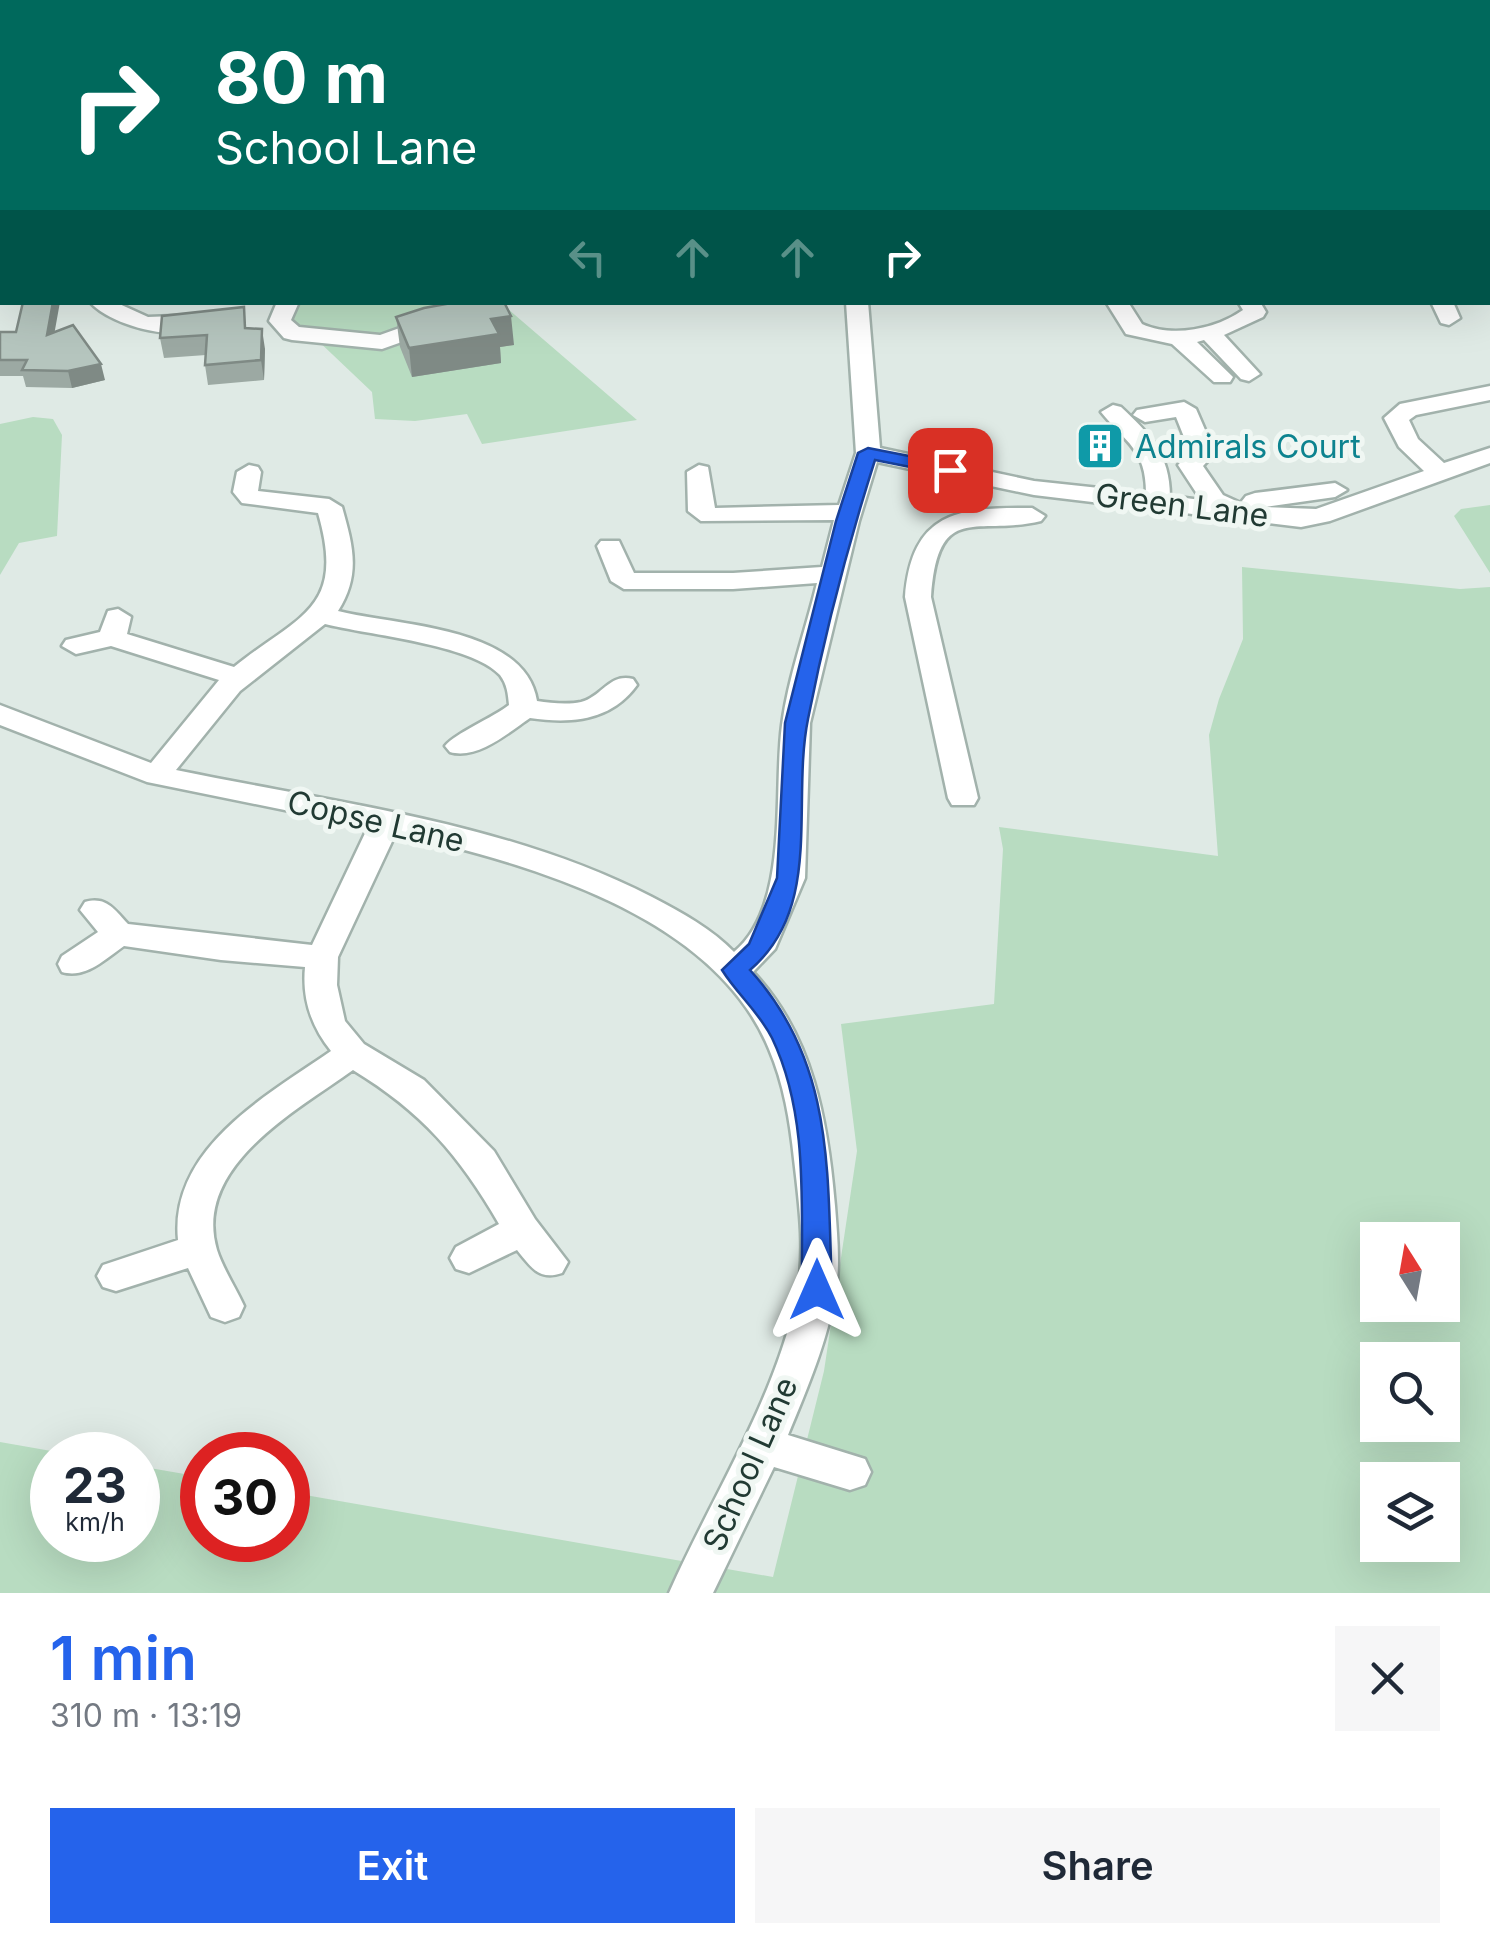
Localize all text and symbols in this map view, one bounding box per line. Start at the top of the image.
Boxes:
text: 80 m [215,35,388,120]
icon: right [50,40,180,170]
text: School Lane [215,120,477,175]
icon: left [560,230,615,285]
icon: ahead [665,230,720,285]
icon: ahead [770,230,825,285]
icon: right [875,230,930,285]
building icon: Admirals Court [1074,420,1126,472]
place label: Admirals Court [1135,427,1361,466]
pin [908,428,993,513]
icon: arrive [923,443,978,498]
street label: Green Lane [1093,475,1271,535]
street label: Copse Lane [284,782,468,860]
north arrow [1360,1222,1460,1322]
map controls [1360,1222,1460,1562]
position arrow [765,1238,869,1342]
button: search [1360,1342,1460,1442]
street label: School Lane [694,1371,806,1557]
speed limit sign: 30 [180,1432,310,1562]
text: 23 [63,1455,127,1515]
button: layers [1360,1462,1460,1562]
text: km/h [65,1507,125,1537]
text: 1 min [50,1622,197,1694]
button: close [1335,1626,1440,1731]
text: 310 m · 13:19 [50,1696,242,1735]
button: Exit [50,1808,735,1923]
button: Share [755,1808,1440,1923]

